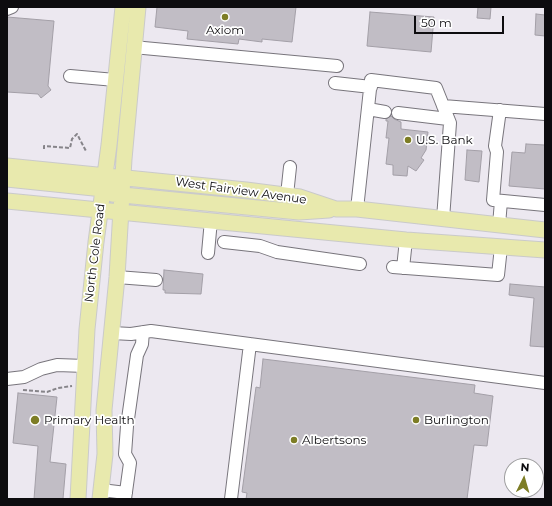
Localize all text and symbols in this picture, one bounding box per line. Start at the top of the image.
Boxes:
scale bar [416,8,506,34]
marker: Axiom [220,12,230,22]
text: 50 m [421,15,452,30]
place label: Axiom [206,23,244,37]
place label: U.S. Bank [416,133,473,147]
marker: U.S. Bank [403,135,413,145]
street label: West Fairview Avenue [175,175,307,207]
street label: North Cole Road [82,203,108,303]
place label: Primary Health [44,413,134,427]
place label: Burlington [424,413,489,427]
marker: Primary Health [29,414,41,426]
marker: Burlington [411,415,421,425]
place label: Albertsons [302,433,366,447]
marker: Albertsons [289,435,299,445]
north arrow [504,458,544,498]
text: N [520,460,530,474]

